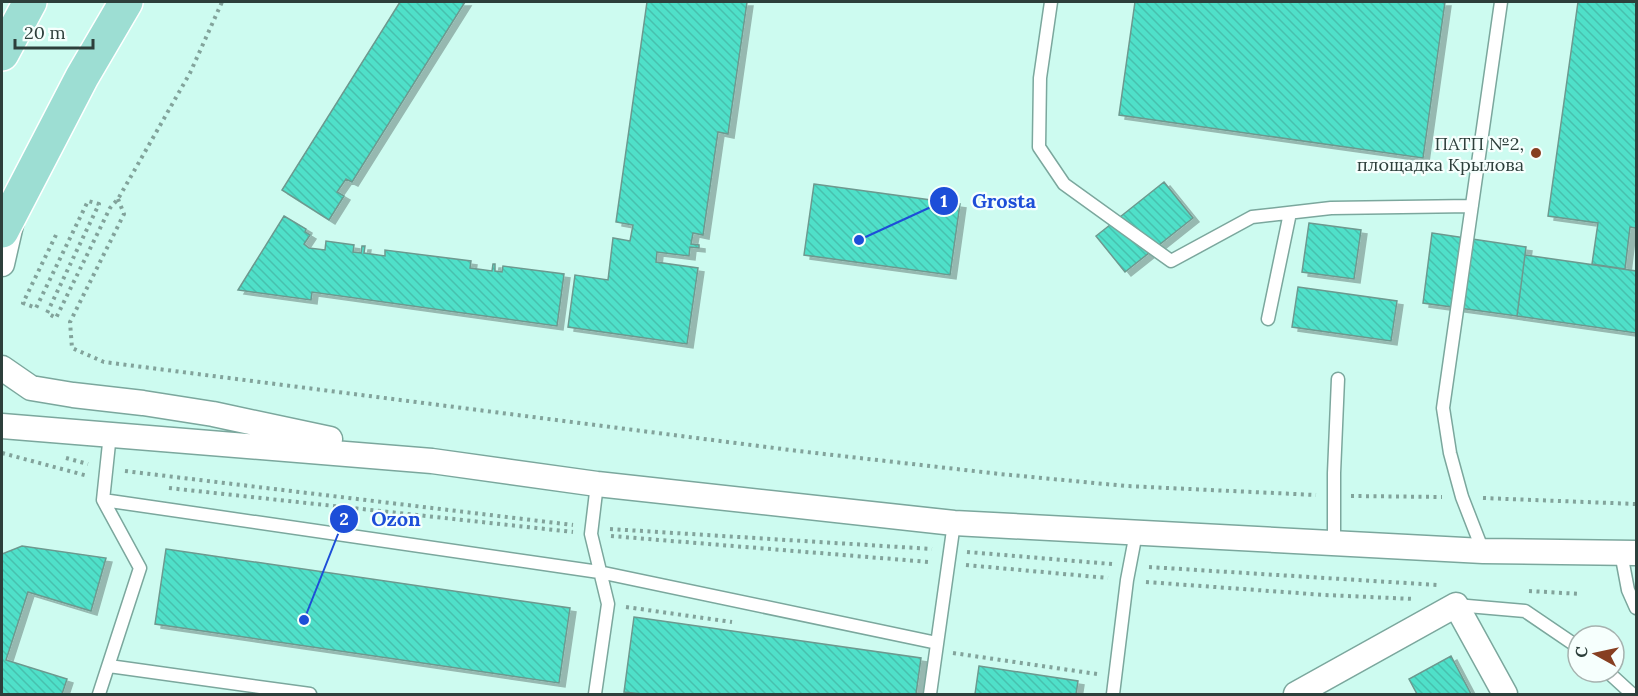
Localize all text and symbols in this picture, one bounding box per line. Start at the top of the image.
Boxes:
scale bar [15,12,93,50]
text: 20 m [24,21,66,44]
place label: ПАТП №2, площадка Крылова [1357,132,1524,176]
marker: ПАТП №2, площадка Крылова [1529,146,1543,160]
callout: Grosta [929,182,1048,220]
text: Grosta [972,188,1037,213]
text: 1 [940,189,948,212]
callout: Ozon [329,500,433,538]
text: Ozon [371,506,421,531]
text: 2 [339,507,349,530]
north arrow [1566,624,1626,684]
text: С [1570,645,1592,659]

